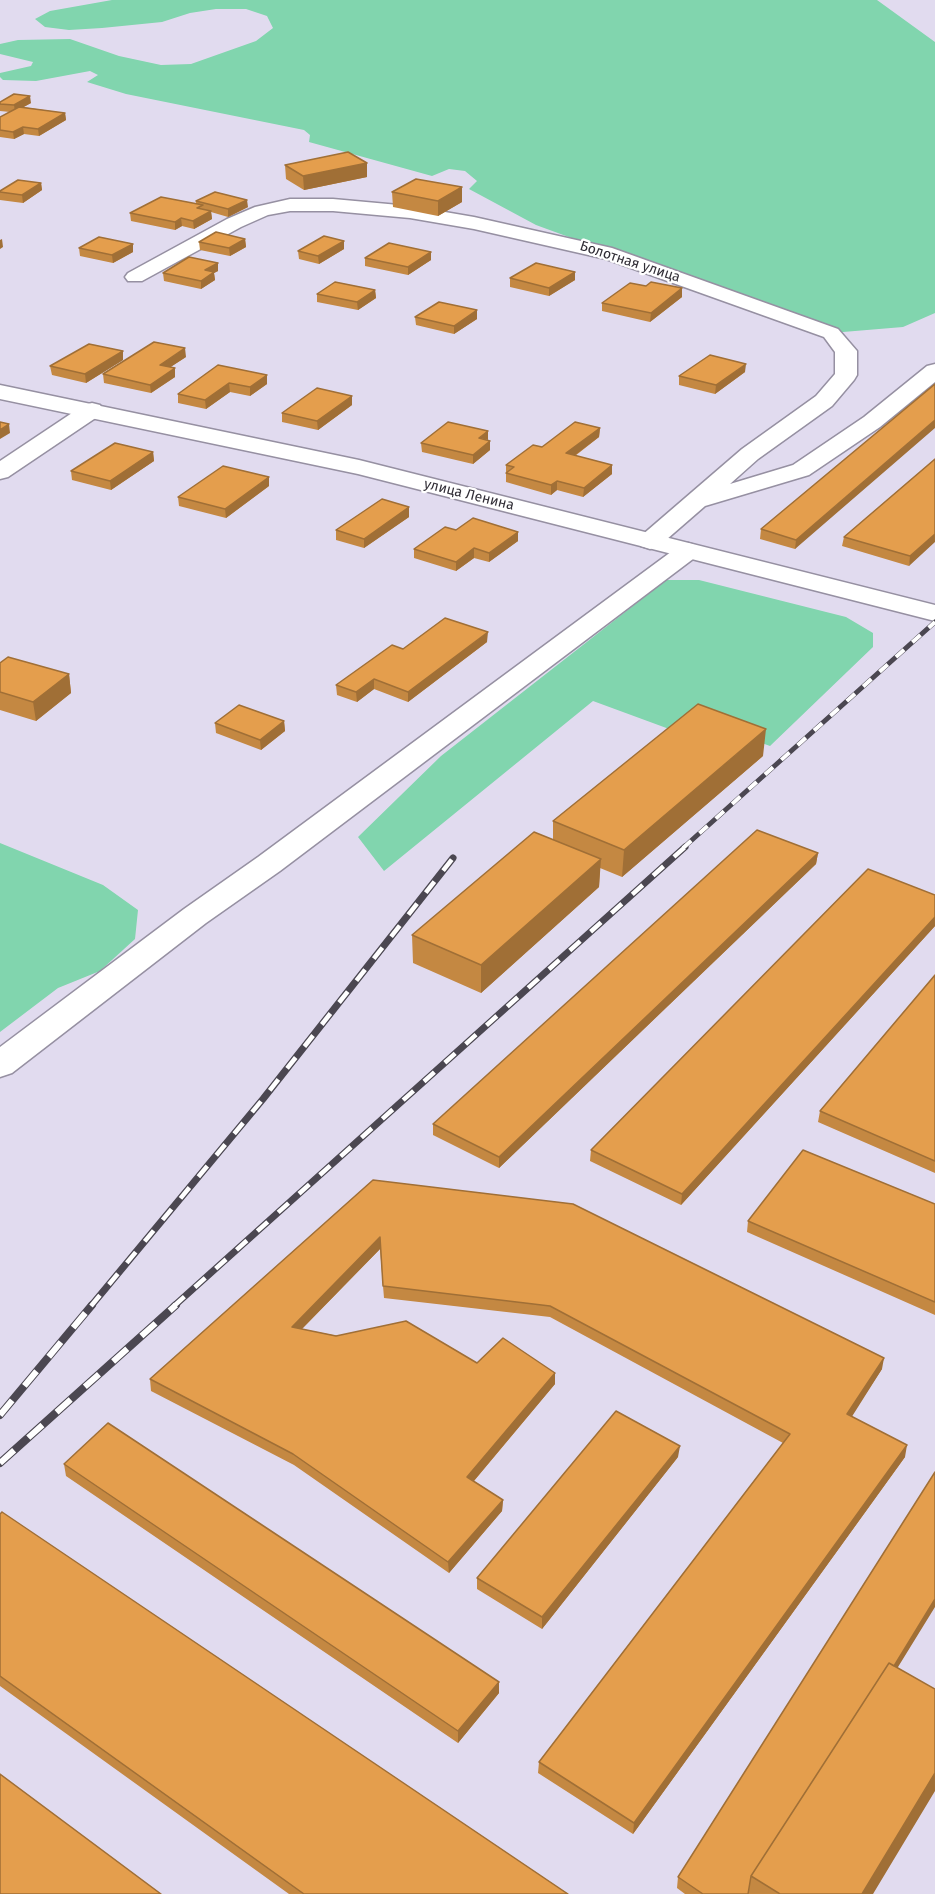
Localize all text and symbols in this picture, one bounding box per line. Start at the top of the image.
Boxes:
street label: Болотная улица [578,238,682,286]
street label: улица Ленина [422,476,516,514]

